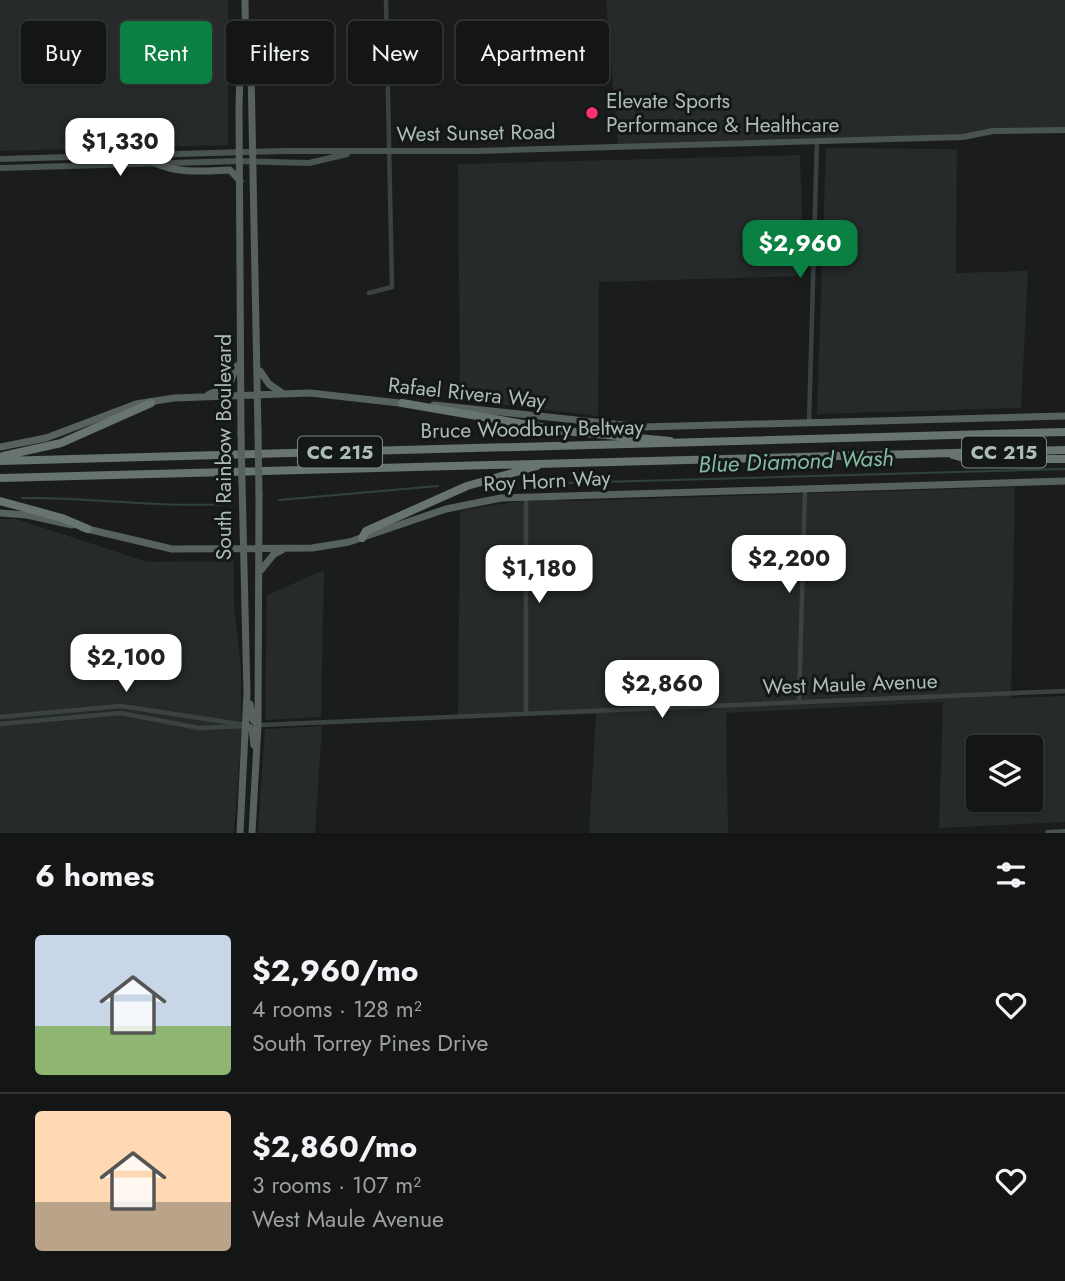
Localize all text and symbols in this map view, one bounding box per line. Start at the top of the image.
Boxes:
chip: Buy [21,21,106,84]
chip: Rent [120,21,212,84]
chip: Filters [226,21,334,84]
chip: New [348,21,442,84]
chip: Apartment [456,21,609,84]
place label: Elevate Sports Performance & Healthcare [606,86,840,140]
marker: Elevate Sports Performance & Healthcare [584,105,600,121]
street label: West Sunset Road [396,117,556,149]
pin: $1,330 [63,118,177,178]
text: $1,330 [81,124,159,158]
pin: $2,960 [743,220,857,280]
text: $2,960 [759,226,841,260]
street label: South Rainbow Boulevard [209,334,239,560]
street label: Rafael Rivera Way [387,370,548,416]
street label: Bruce Woodbury Beltway [420,412,645,446]
road number: CC 215 [298,436,382,467]
road number: CC 215 [962,436,1046,467]
water label: Blue Diamond Wash [698,441,894,481]
street label: Roy Horn Way [483,463,612,499]
pin: $2,200 [732,536,846,595]
text: $2,200 [748,541,830,575]
pin: $1,180 [482,546,596,605]
text: $1,180 [502,551,576,585]
pin: $2,100 [69,634,183,694]
text: $2,100 [86,640,166,674]
pin: $2,860 [605,660,719,720]
text: $2,860 [621,666,703,700]
street label: West Maule Avenue [762,666,938,702]
map controls [966,735,1043,812]
button: layers [966,735,1043,812]
text: 6 homes [35,854,154,897]
icon: filters [992,856,1030,894]
text: $2,960/mo [252,949,419,992]
icon: home [91,963,175,1047]
icon: heart [992,986,1030,1024]
text: 4 rooms · 128 m² [252,992,422,1026]
text: South Torrey Pines Drive [252,1026,488,1060]
text: $2,860/mo [252,1125,417,1168]
icon: home [91,1139,175,1223]
icon: heart [992,1162,1030,1200]
text: 3 rooms · 107 m² [252,1168,421,1202]
text: West Maule Avenue [252,1202,444,1236]

